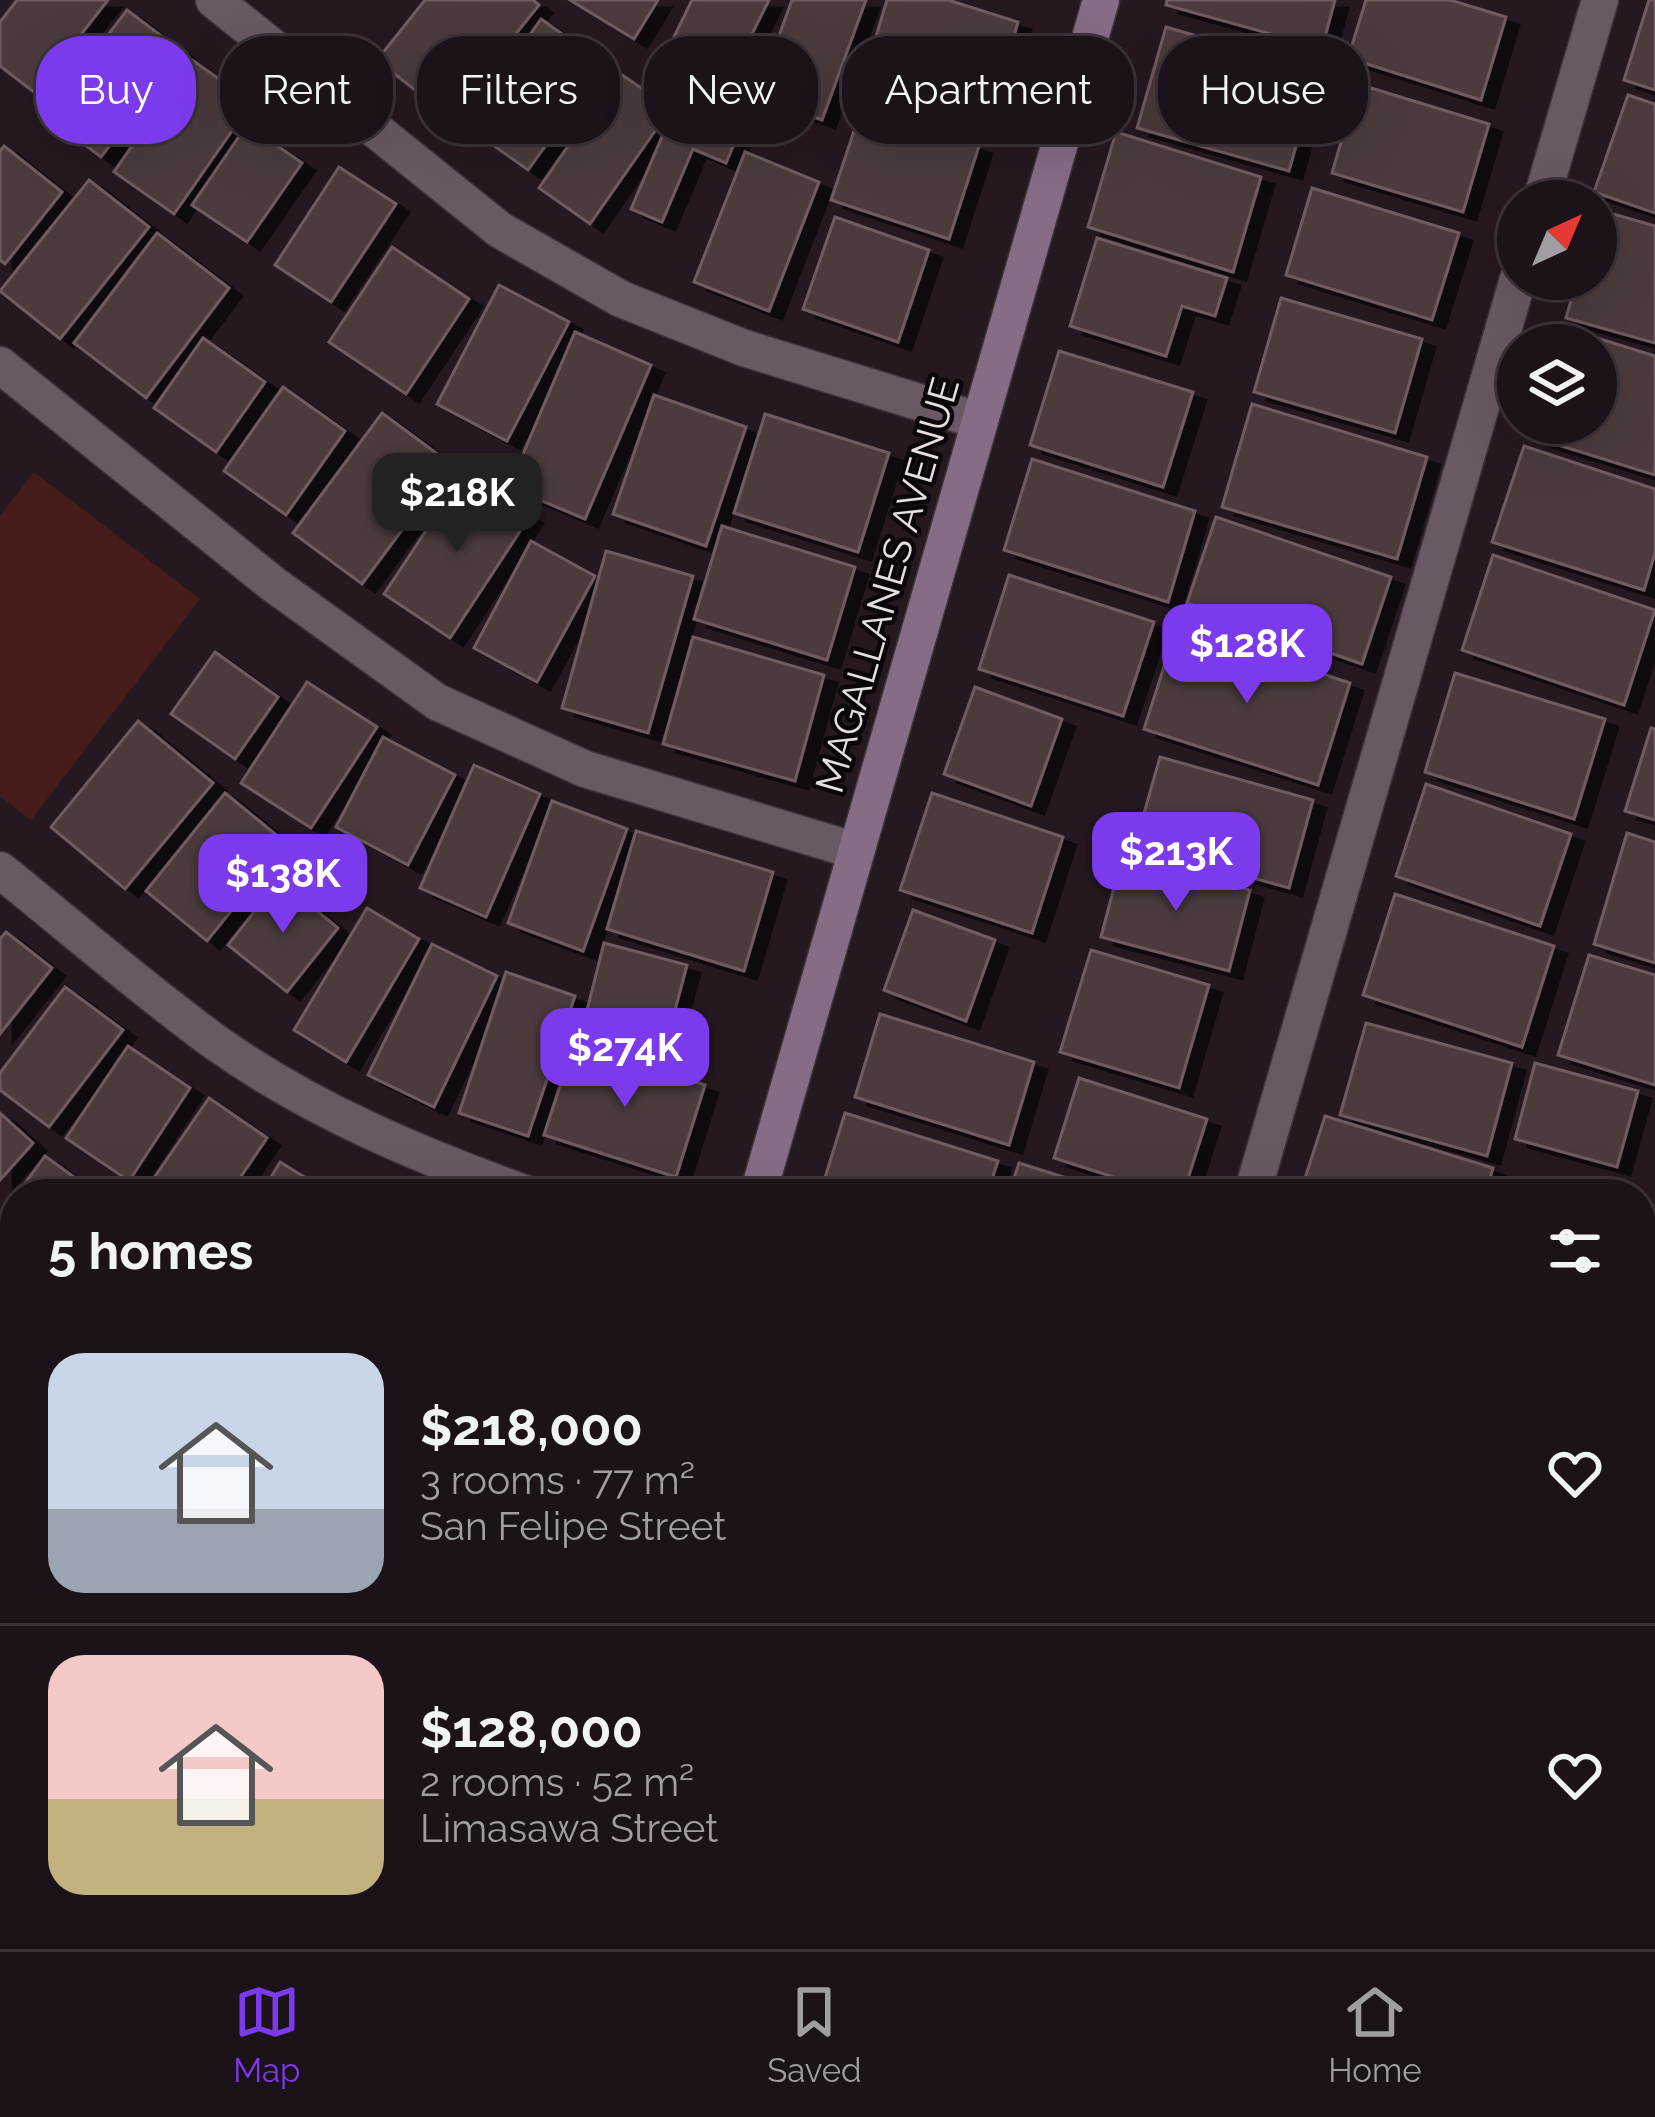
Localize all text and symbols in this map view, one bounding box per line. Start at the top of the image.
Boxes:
chip: Buy [36,36,196,144]
chip: Rent [220,36,393,144]
chip: Filters [417,36,620,144]
chip: New [644,36,818,144]
chip: Apartment [842,36,1134,144]
chip: House [1158,36,1368,144]
north arrow [1497,180,1617,300]
map controls [1497,180,1617,444]
button: layers [1497,324,1617,444]
street label: MAGALLANES AVENUE [806,372,968,798]
pin: $218K [373,453,541,555]
text: $218K [399,469,515,515]
pin: $128K [1163,604,1331,706]
text: $128K [1189,620,1305,666]
pin: $213K [1092,812,1260,914]
text: $213K [1119,828,1233,874]
pin: $138K [199,834,367,936]
text: $138K [225,850,341,896]
pin: $274K [541,1008,709,1110]
text: $274K [567,1024,683,1070]
icon: filters [1542,1218,1608,1284]
text: 5 homes [48,1221,253,1281]
text: $218,000 [420,1397,643,1457]
icon: home [144,1401,288,1545]
icon: heart [1542,1440,1608,1506]
text: 3 rooms · 77 m² [420,1457,695,1503]
text: San Felipe Street [420,1503,726,1549]
text: $128,000 [420,1699,643,1759]
icon: home [144,1703,288,1847]
icon: heart [1542,1742,1608,1808]
text: 2 rooms · 52 m² [420,1759,694,1805]
text: Limasawa Street [420,1805,718,1851]
tab: Map [233,1979,300,2090]
tab: Saved [767,1979,862,2090]
tab: Home [1328,1979,1422,2090]

